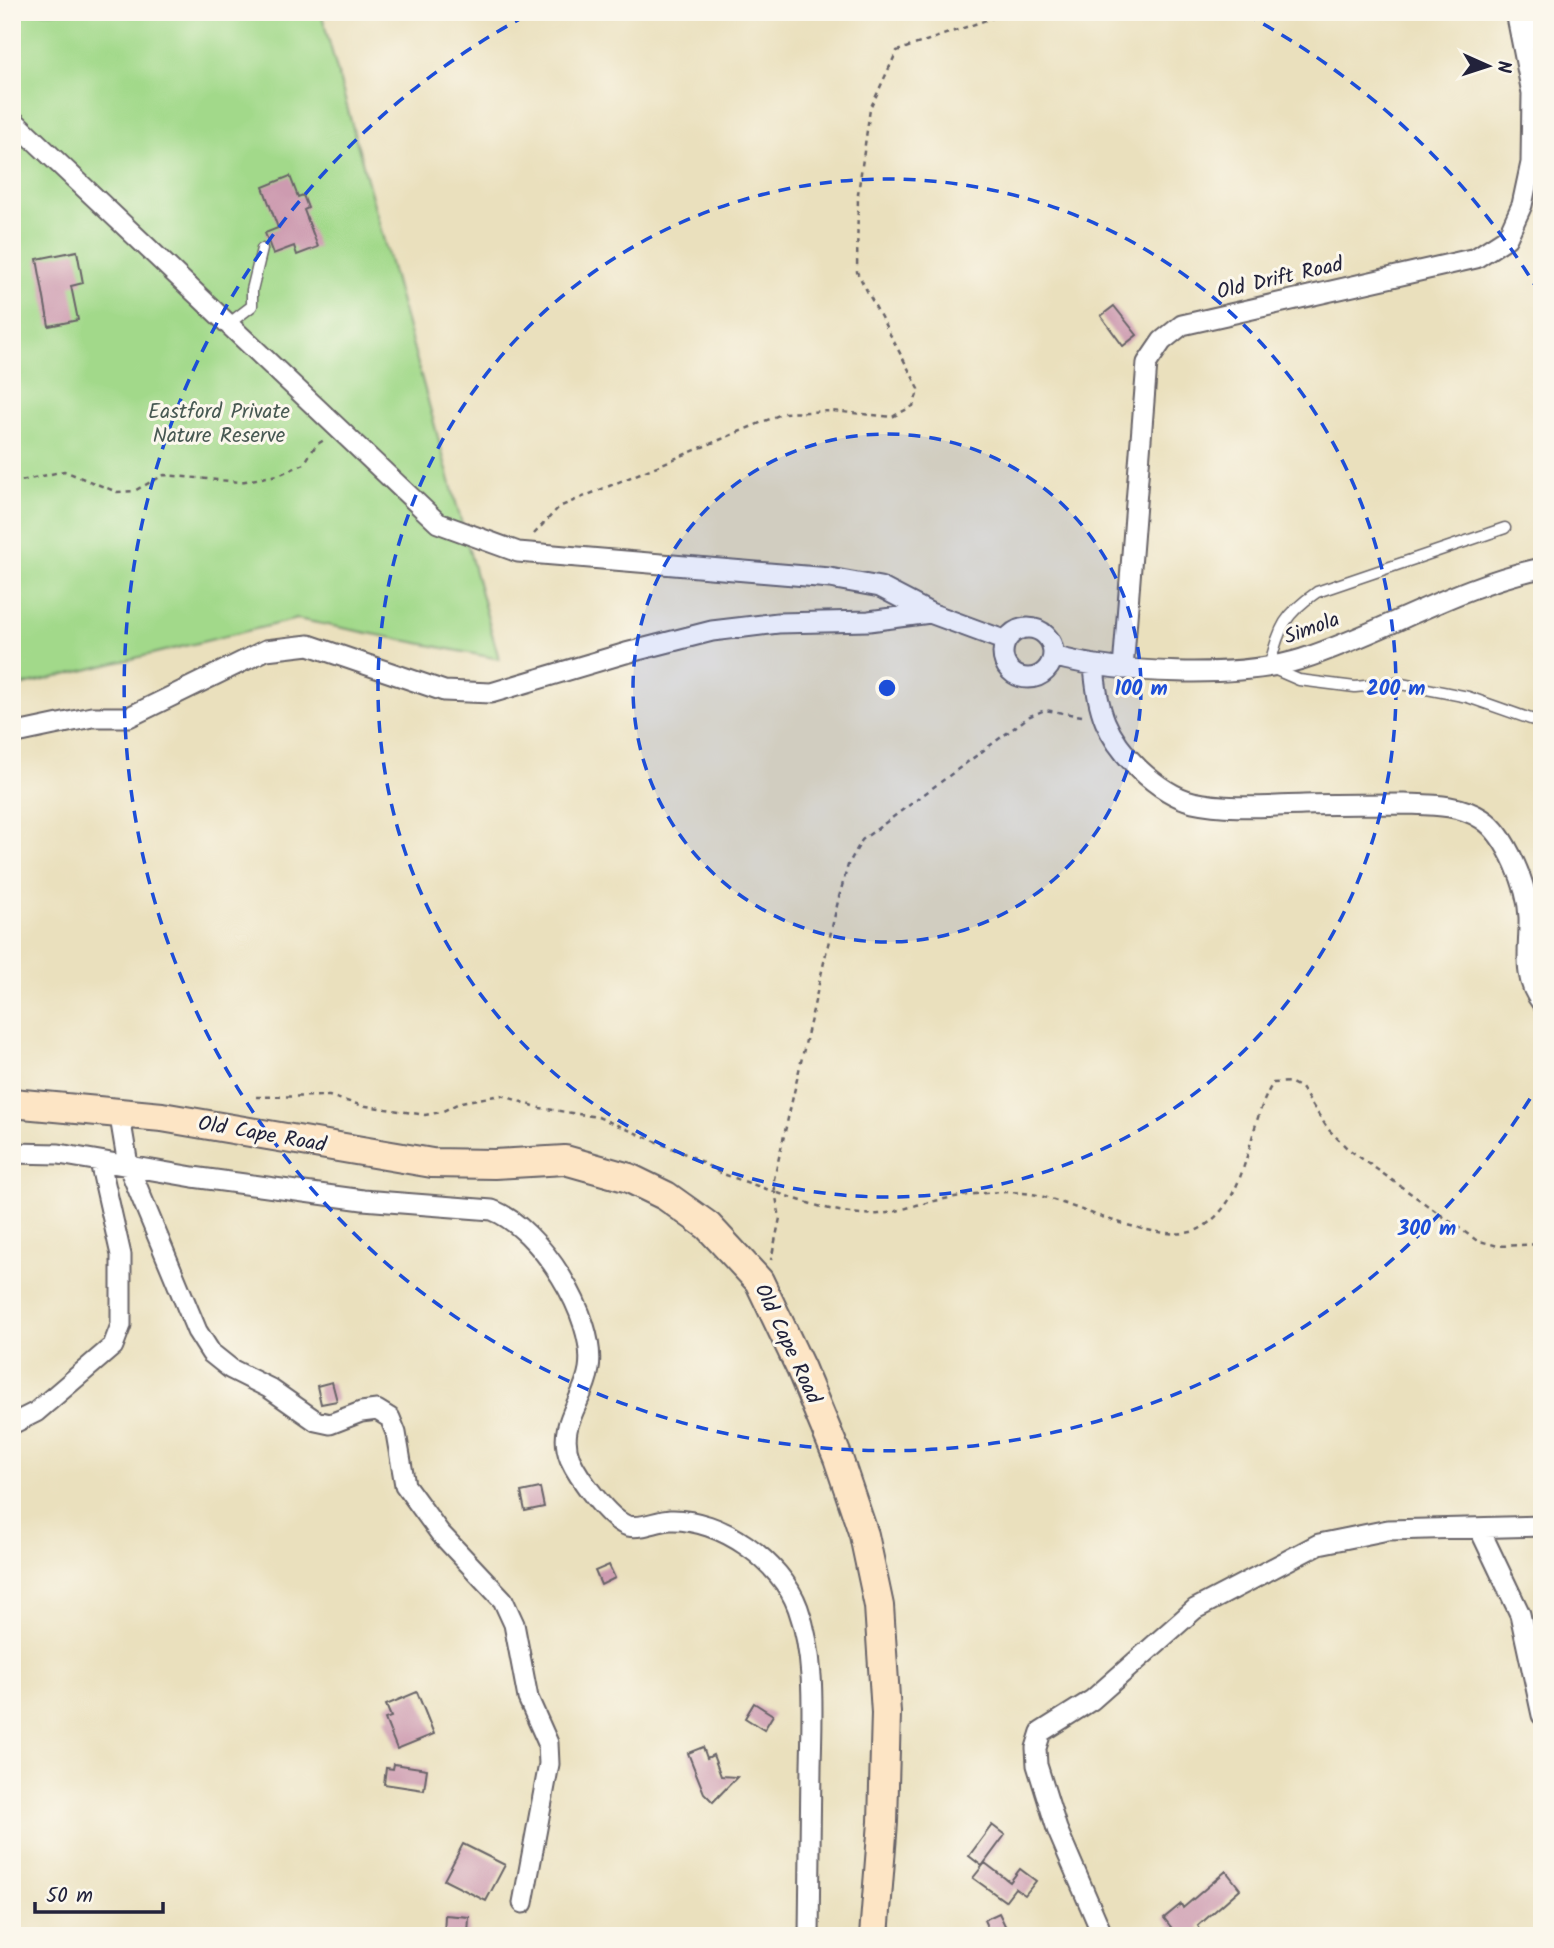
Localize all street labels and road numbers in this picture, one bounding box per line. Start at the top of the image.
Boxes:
street label: Old Drift Road [1213,248,1347,310]
street label: Simola [1279,604,1345,654]
street label: Old Cape Road [195,1108,329,1163]
street label: Old Cape Road [745,1278,830,1410]

